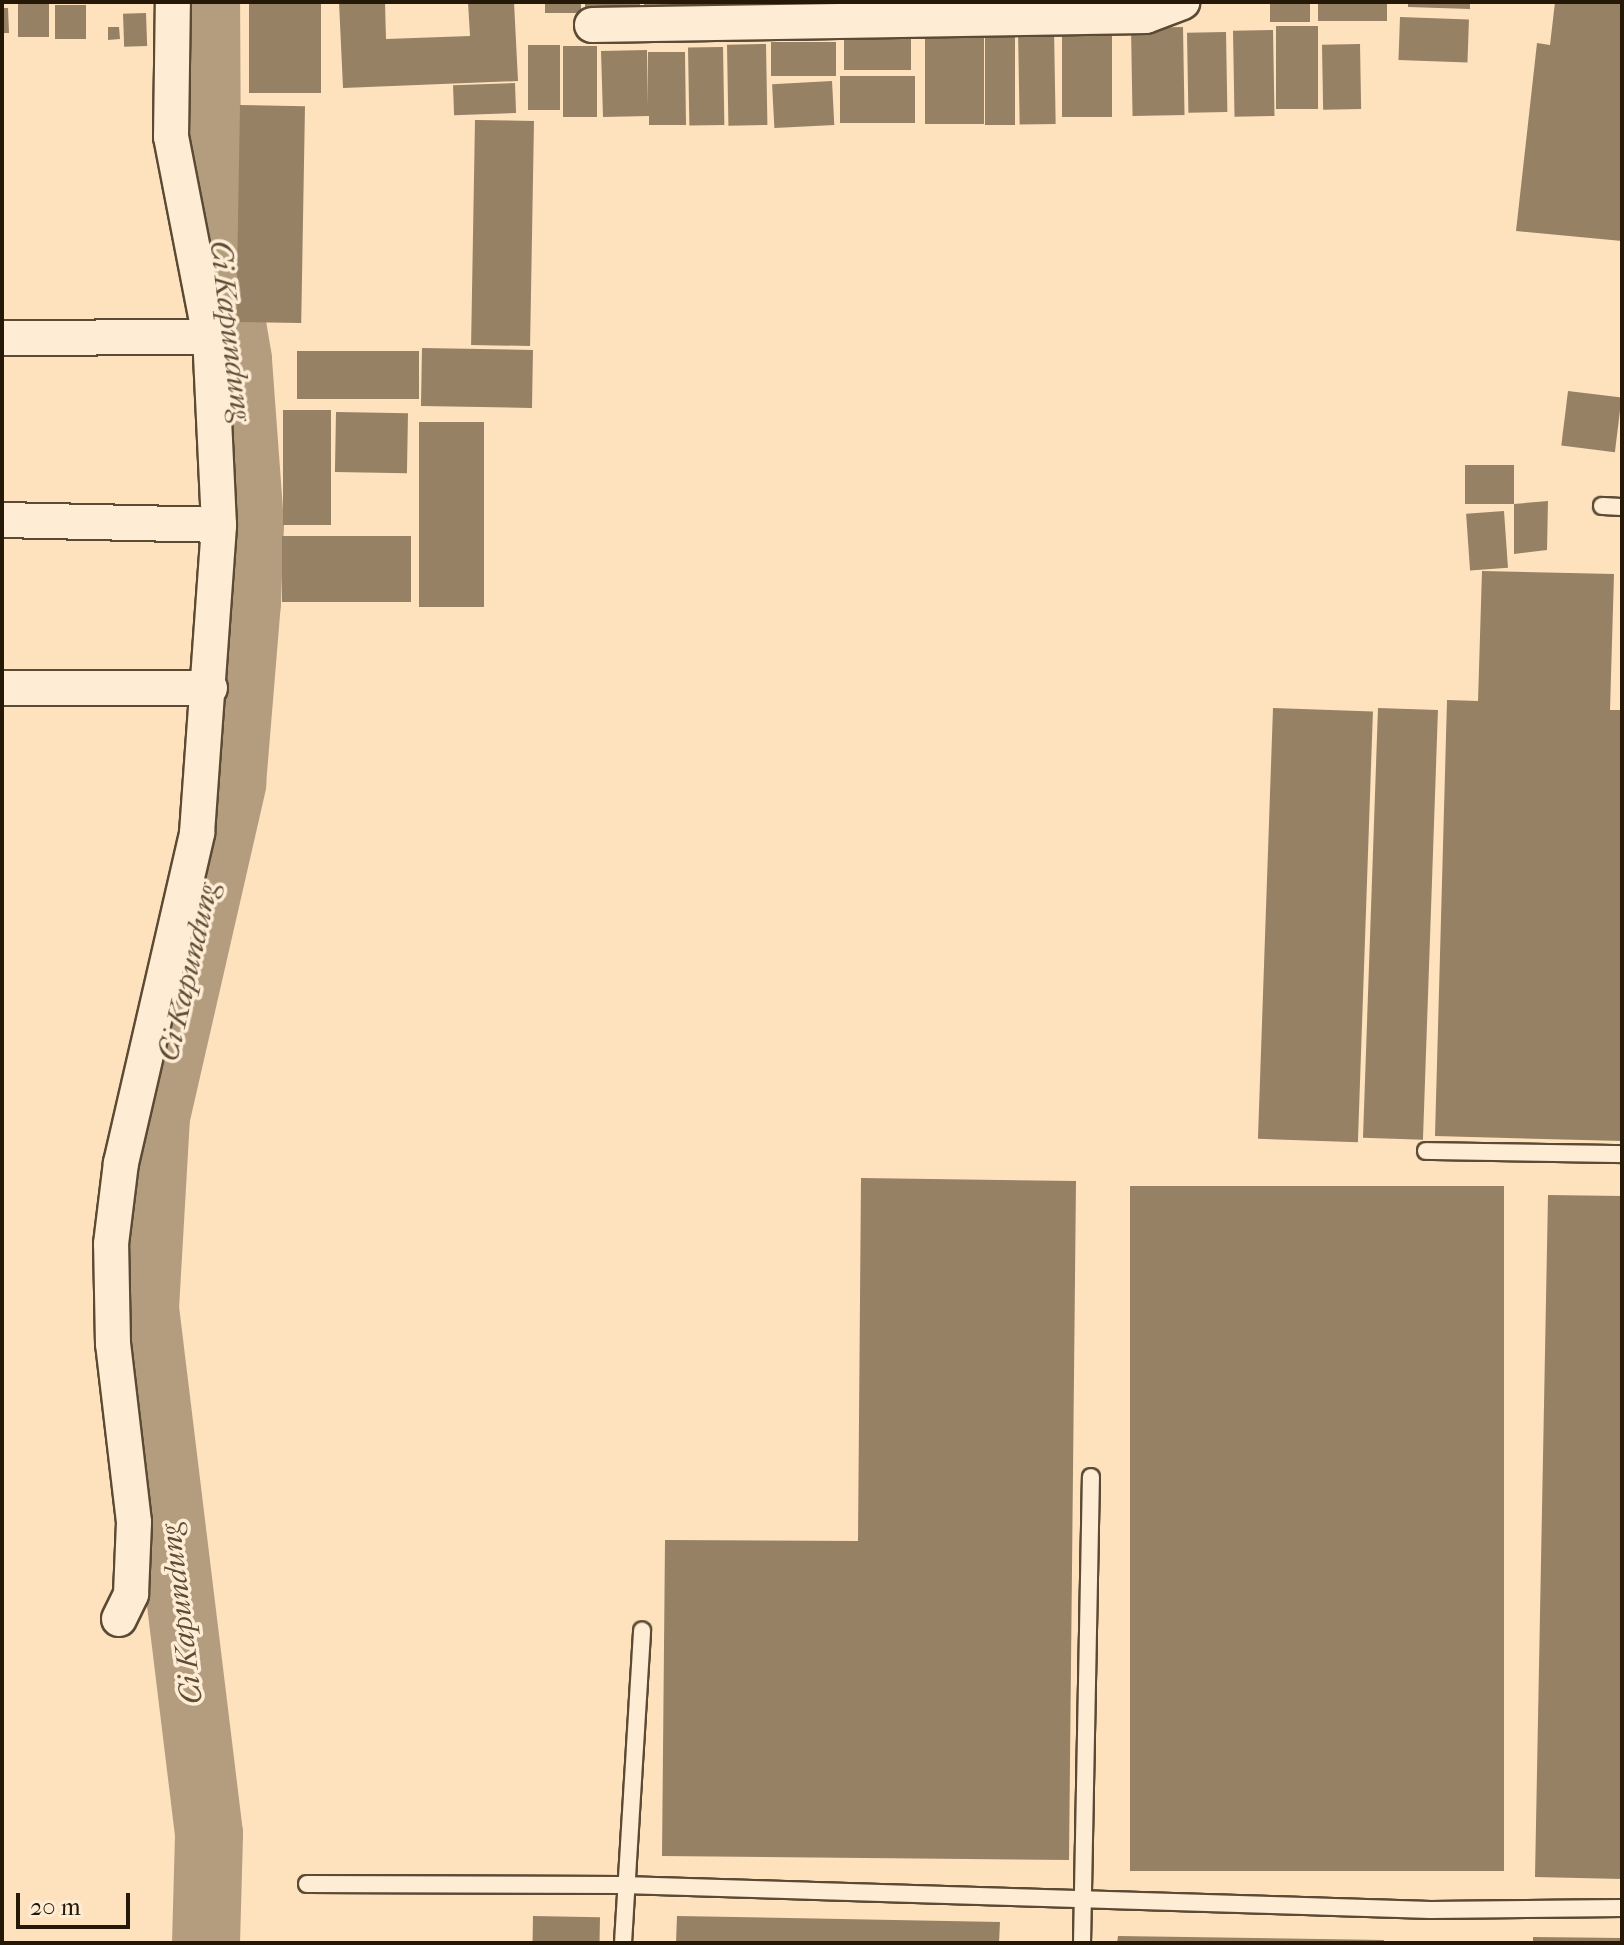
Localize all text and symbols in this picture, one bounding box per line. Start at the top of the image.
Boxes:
water label: Ci Kapundung [201,239,259,423]
water label: Ci Kapundung [151,879,227,1065]
water label: Ci Kapundung [153,1522,211,1706]
scale bar [20,1877,134,1927]
text: 20 m [30,1893,81,1921]

